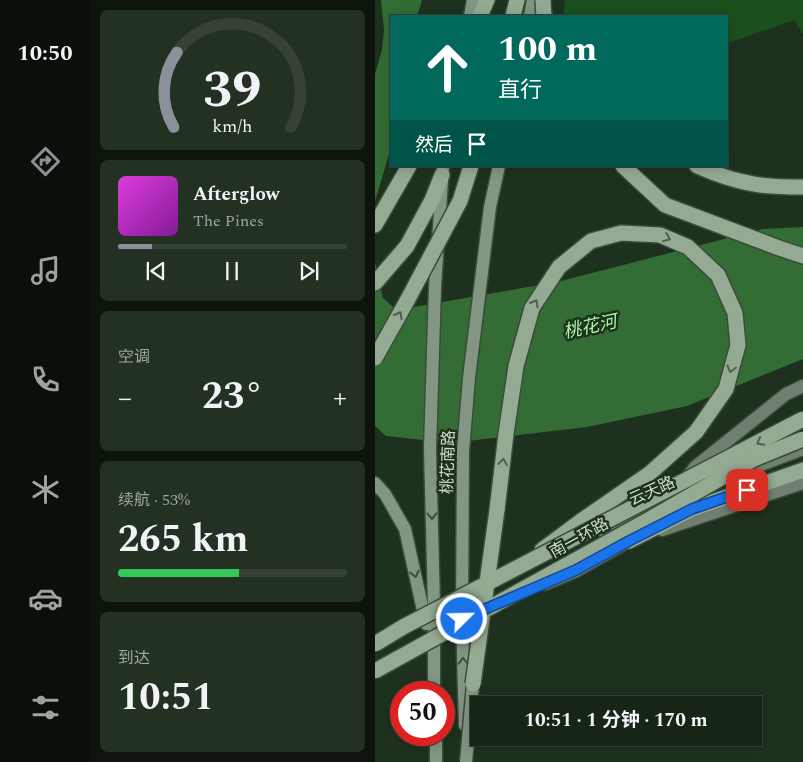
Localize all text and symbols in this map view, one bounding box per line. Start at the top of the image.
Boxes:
text: 100 m [498,23,597,76]
icon: ahead [415,35,480,100]
text: 10:50 [17,37,73,70]
text: 39 [203,51,262,130]
text: 直行 [498,74,542,107]
text: km/h [212,113,253,140]
icon: arrive [463,130,491,158]
text: 然后 [415,131,453,160]
icon: directions [28,144,63,179]
text: Afterglow [193,180,280,209]
text: The Pines [193,209,264,233]
one-way arrow [662,232,671,243]
icon: music [28,253,63,288]
icon: previous [142,257,170,285]
icon: pause [218,257,246,285]
icon: next [295,257,323,285]
one-way arrow [529,300,539,309]
water label: 桃花河 [561,308,622,346]
one-way arrow [393,312,403,321]
text: 空调 [118,345,150,369]
icon: phone [28,362,63,397]
one-way arrow [727,365,737,373]
text: 23° [202,368,263,426]
text: − [118,377,132,420]
text: + [333,377,347,420]
street label: 桃花南路 [435,430,461,494]
one-way arrow [756,436,765,446]
one-way arrow [497,458,508,466]
pin [726,469,768,511]
street label: 云天路 [625,470,679,512]
icon: climate [28,472,63,507]
icon: arrive [733,476,761,504]
text: 续航 · 53% [118,488,190,512]
text: 265 km [118,511,249,569]
one-way arrow [427,512,437,520]
street label: 南一环路 [545,512,613,564]
one-way arrow [409,570,420,579]
icon: car [28,581,63,616]
position arrow [435,592,487,644]
text: 到达 [118,646,150,670]
one-way arrow [458,657,469,665]
text: 10:51 [118,669,213,727]
speed limit sign: 50 [390,681,455,746]
icon: filters [28,690,63,725]
text: 10:51 · 1 分钟 · 170 m [524,706,708,735]

